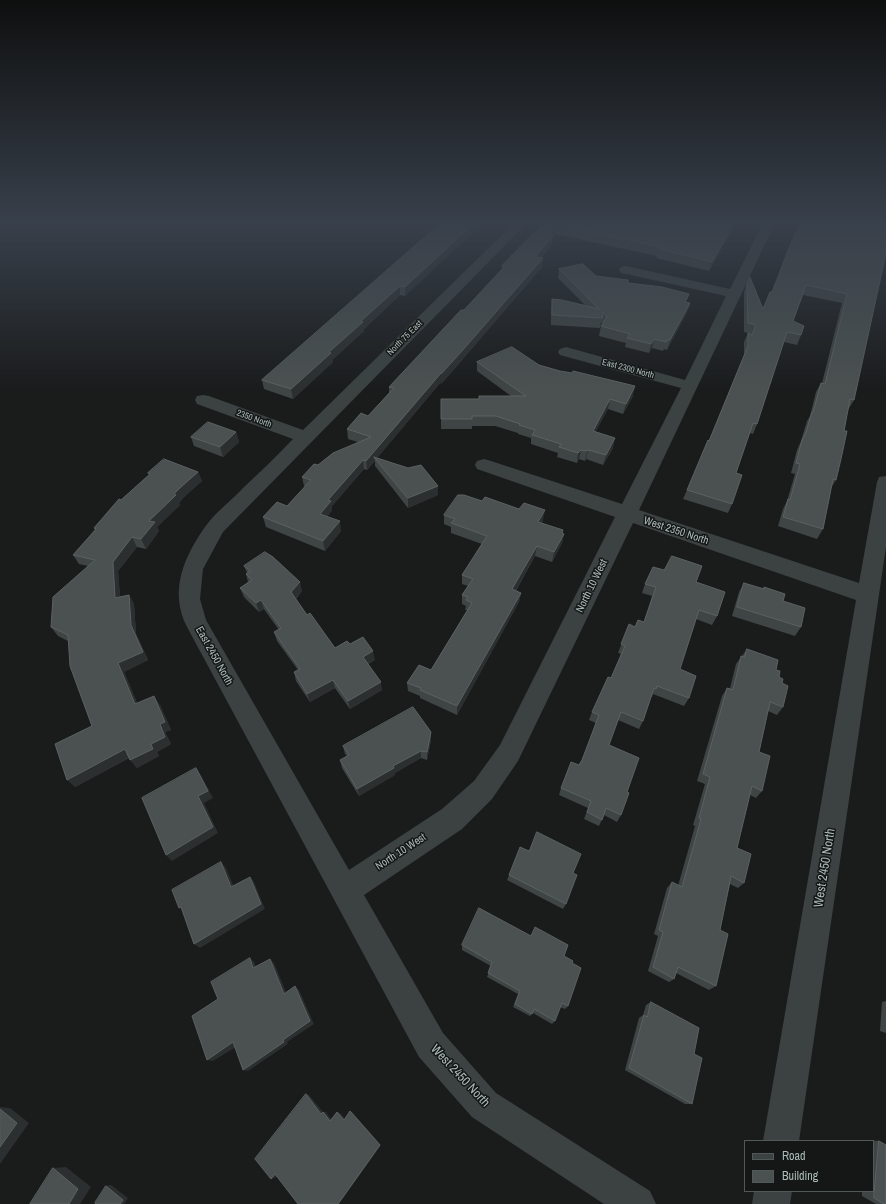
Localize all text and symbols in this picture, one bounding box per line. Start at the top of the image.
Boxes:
street label: North 75 East [385,318,425,358]
street label: East 2300 North [601,357,655,381]
street label: 2350 North [235,408,273,430]
street label: West 2350 North [642,514,710,548]
street label: North 10 West [573,557,611,615]
street label: East 2450 North [192,624,236,688]
street label: West 2450 North [811,827,839,909]
street label: North 10 West [373,831,429,873]
street label: West 2450 North [427,1041,493,1111]
legend [744,1140,874,1192]
text: Road [782,1148,806,1164]
text: Building [782,1168,818,1184]

